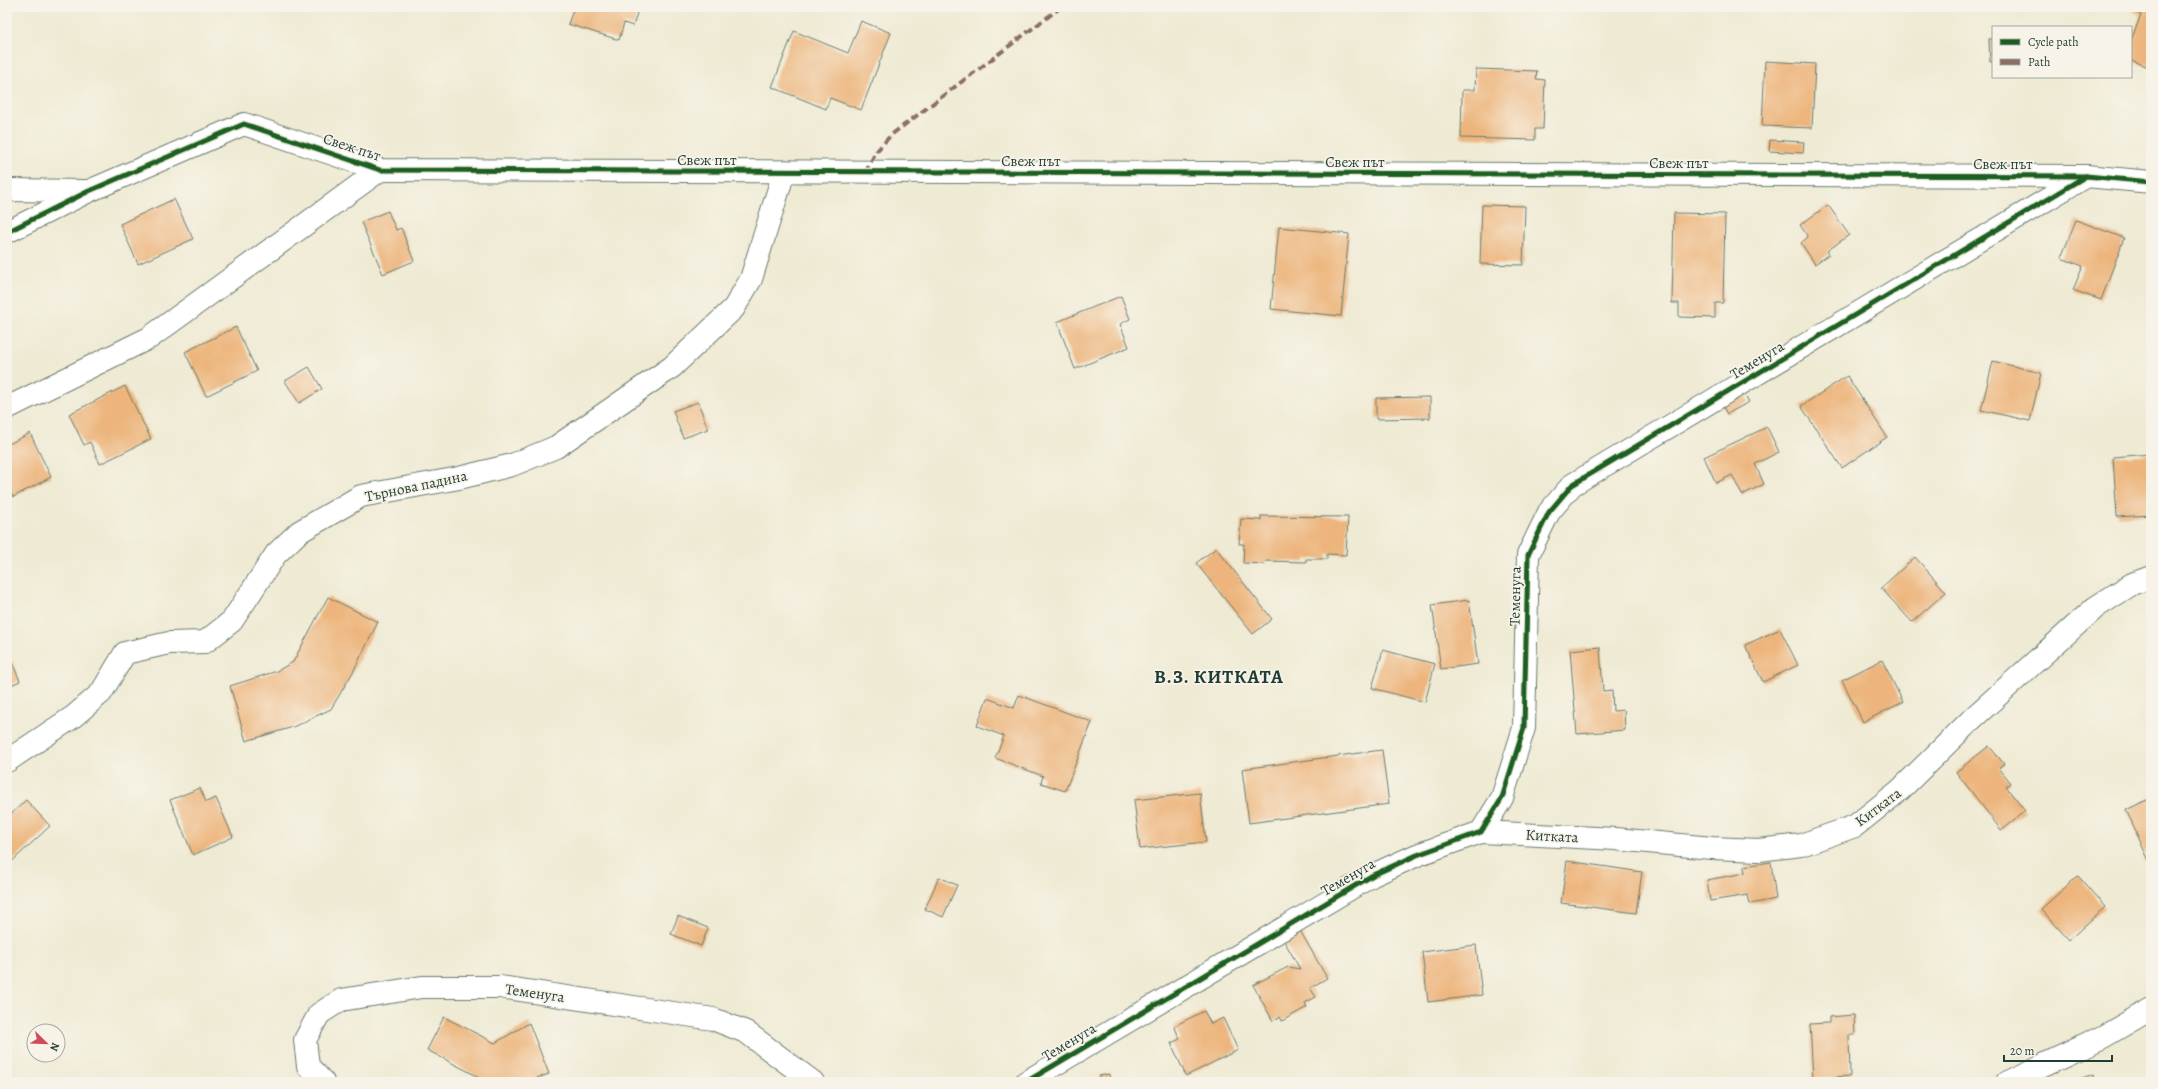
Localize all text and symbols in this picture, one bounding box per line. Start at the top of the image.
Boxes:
legend [1992,26,2132,78]
text: Cycle path [2028,34,2079,50]
text: Path [2028,54,2051,70]
street label: Свеж път [321,128,384,166]
street label: Свеж път [677,150,737,170]
street label: Свеж път [1001,151,1061,171]
street label: Свеж път [1325,152,1385,172]
street label: Свеж път [1649,153,1709,173]
street label: Свеж път [1973,154,2033,174]
street label: Теменуга [1726,336,1788,384]
street label: Търнова падина [363,465,469,507]
street label: Теменуга [1504,566,1526,626]
district label: В.З. КИТКАТА [1154,664,1284,690]
street label: Китката [1851,783,1905,831]
street label: Китката [1525,825,1579,847]
street label: Теменуга [1317,853,1379,901]
street label: Теменуга [504,979,566,1007]
street label: Теменуга [1038,1018,1100,1066]
north arrow [26,1023,66,1063]
scale bar [2004,1037,2112,1063]
text: N [46,1040,63,1053]
text: 20 m [2010,1043,2034,1059]

